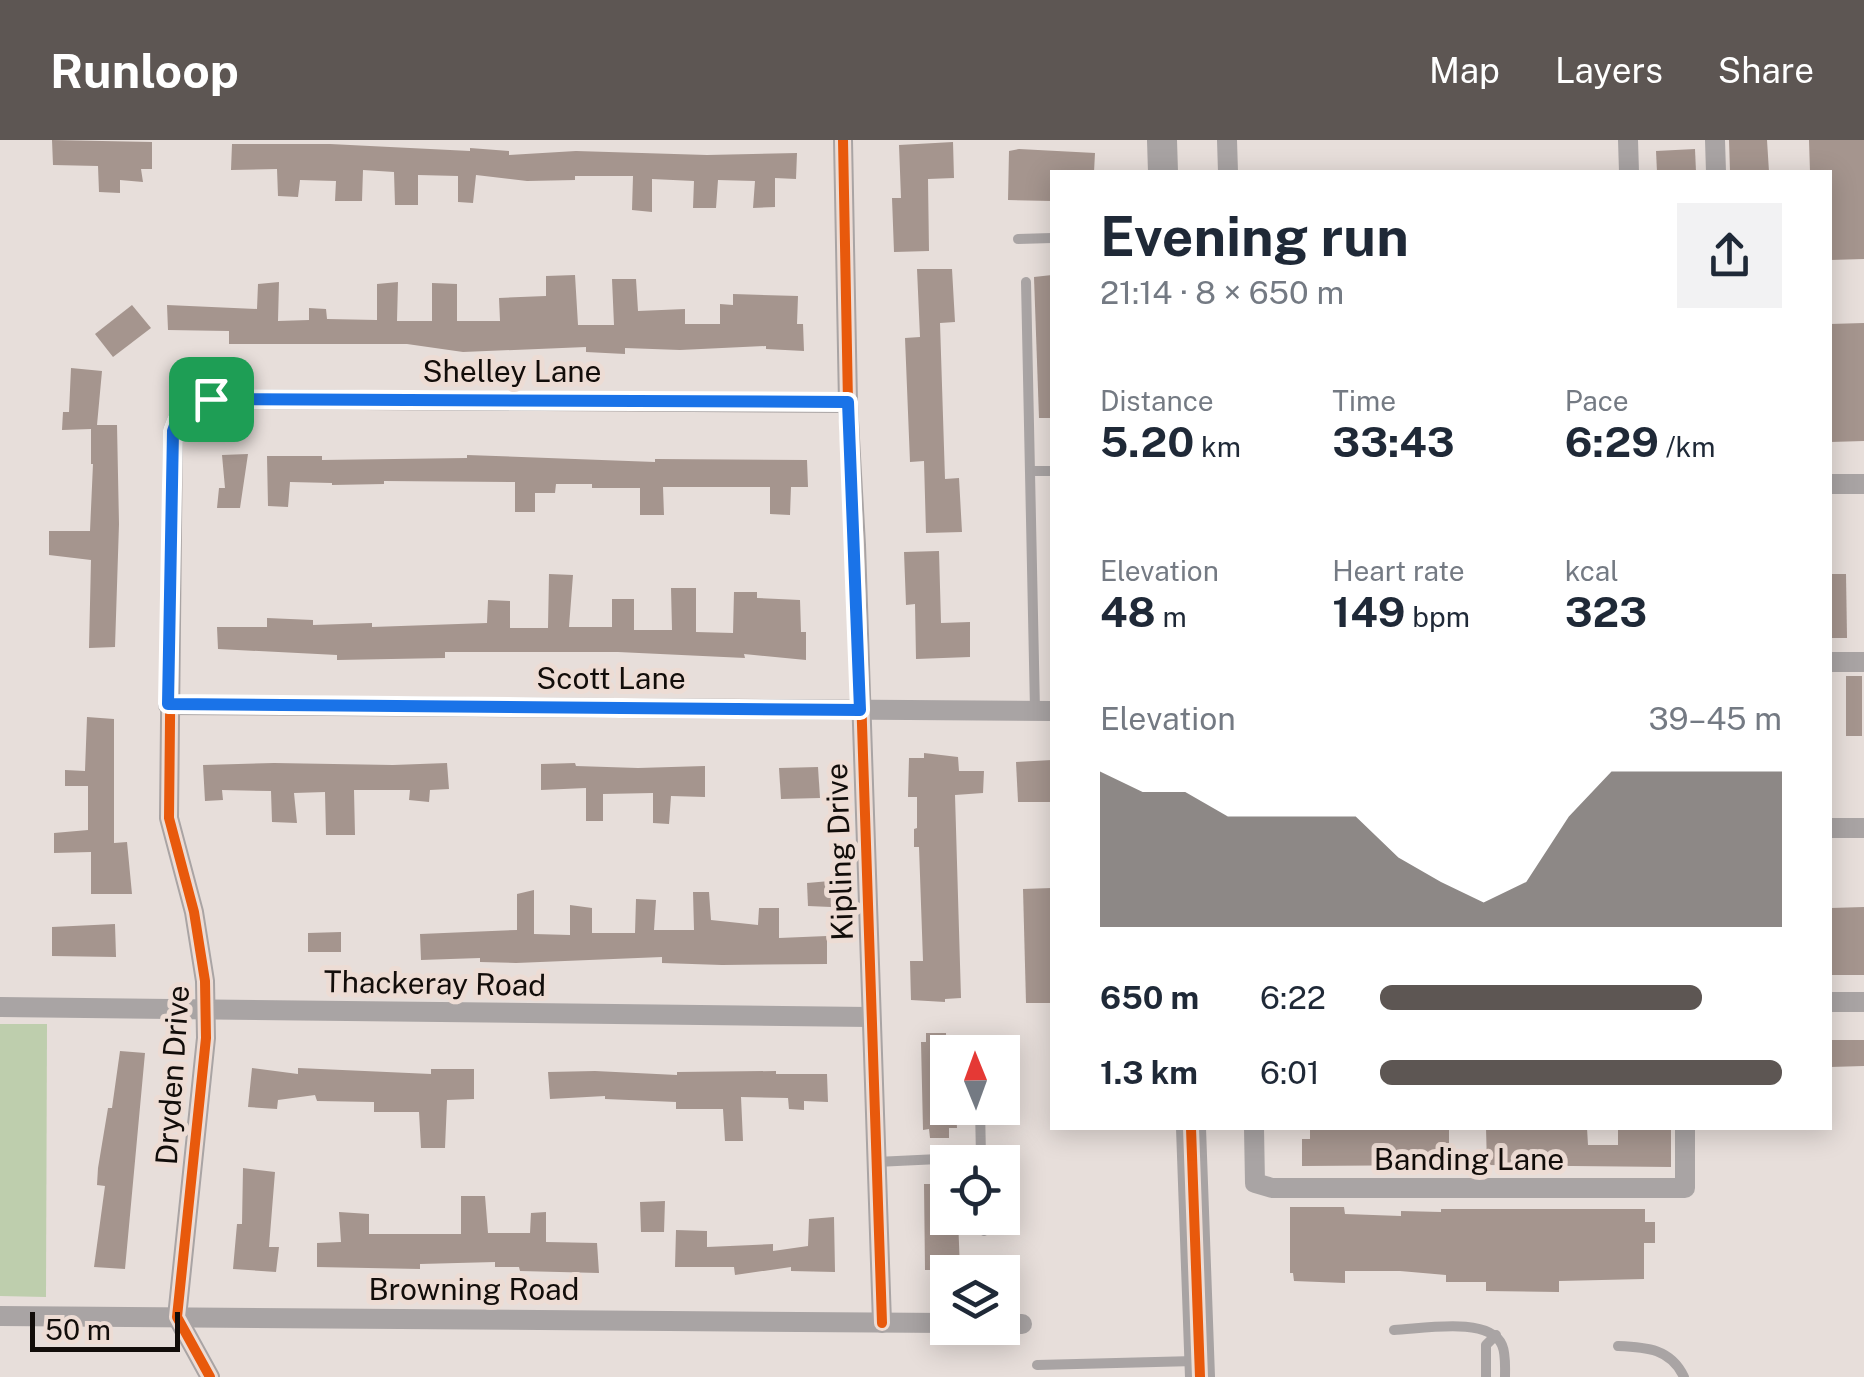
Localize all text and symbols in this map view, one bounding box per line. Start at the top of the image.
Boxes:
text: Runloop [50,42,239,99]
text: Map [1429,50,1500,91]
text: Layers [1555,50,1663,91]
text: Share [1718,50,1814,91]
button: share [1677,203,1782,308]
text: Evening run [1100,204,1409,268]
text: 21:14 · 8 × 650 m [1100,274,1344,311]
street label: Shelley Lane [422,353,602,389]
pin [169,357,254,442]
icon: arrive [184,372,239,427]
text: Distance [1100,384,1214,417]
text: Time [1332,384,1396,417]
text: Pace [1565,384,1629,417]
text: 5.20 [1100,417,1194,466]
text: 33:43 [1332,417,1455,466]
text: 6:29 [1565,417,1659,466]
text: km [1194,430,1241,463]
text: /km [1659,430,1715,463]
text: Elevation [1100,554,1219,587]
text: Heart rate [1332,554,1465,587]
text: kcal [1565,554,1619,587]
text: 48 [1100,587,1156,636]
text: 149 [1332,587,1406,636]
text: 323 [1565,587,1647,636]
text: m [1156,600,1187,633]
text: bpm [1406,600,1470,633]
street label: Scott Lane [536,660,686,696]
text: Elevation [1100,700,1236,737]
text: 39–45 m [1649,700,1782,737]
street label: Kipling Drive [818,763,860,941]
street label: Thackeray Road [323,963,547,1003]
text: 650 m [1100,979,1199,1016]
text: 6:22 [1260,979,1326,1016]
street label: Dryden Drive [148,984,196,1166]
north arrow [930,1035,1020,1125]
map controls [930,1035,1020,1345]
text: 1.3 km [1100,1054,1198,1091]
text: 6:01 [1260,1054,1320,1091]
street label: Banding Lane [1374,1141,1564,1177]
button: locate [930,1145,1020,1235]
button: layers [930,1255,1020,1345]
street label: Browning Road [368,1271,580,1307]
scale bar [30,1307,180,1352]
text: 50 m [45,1313,111,1346]

